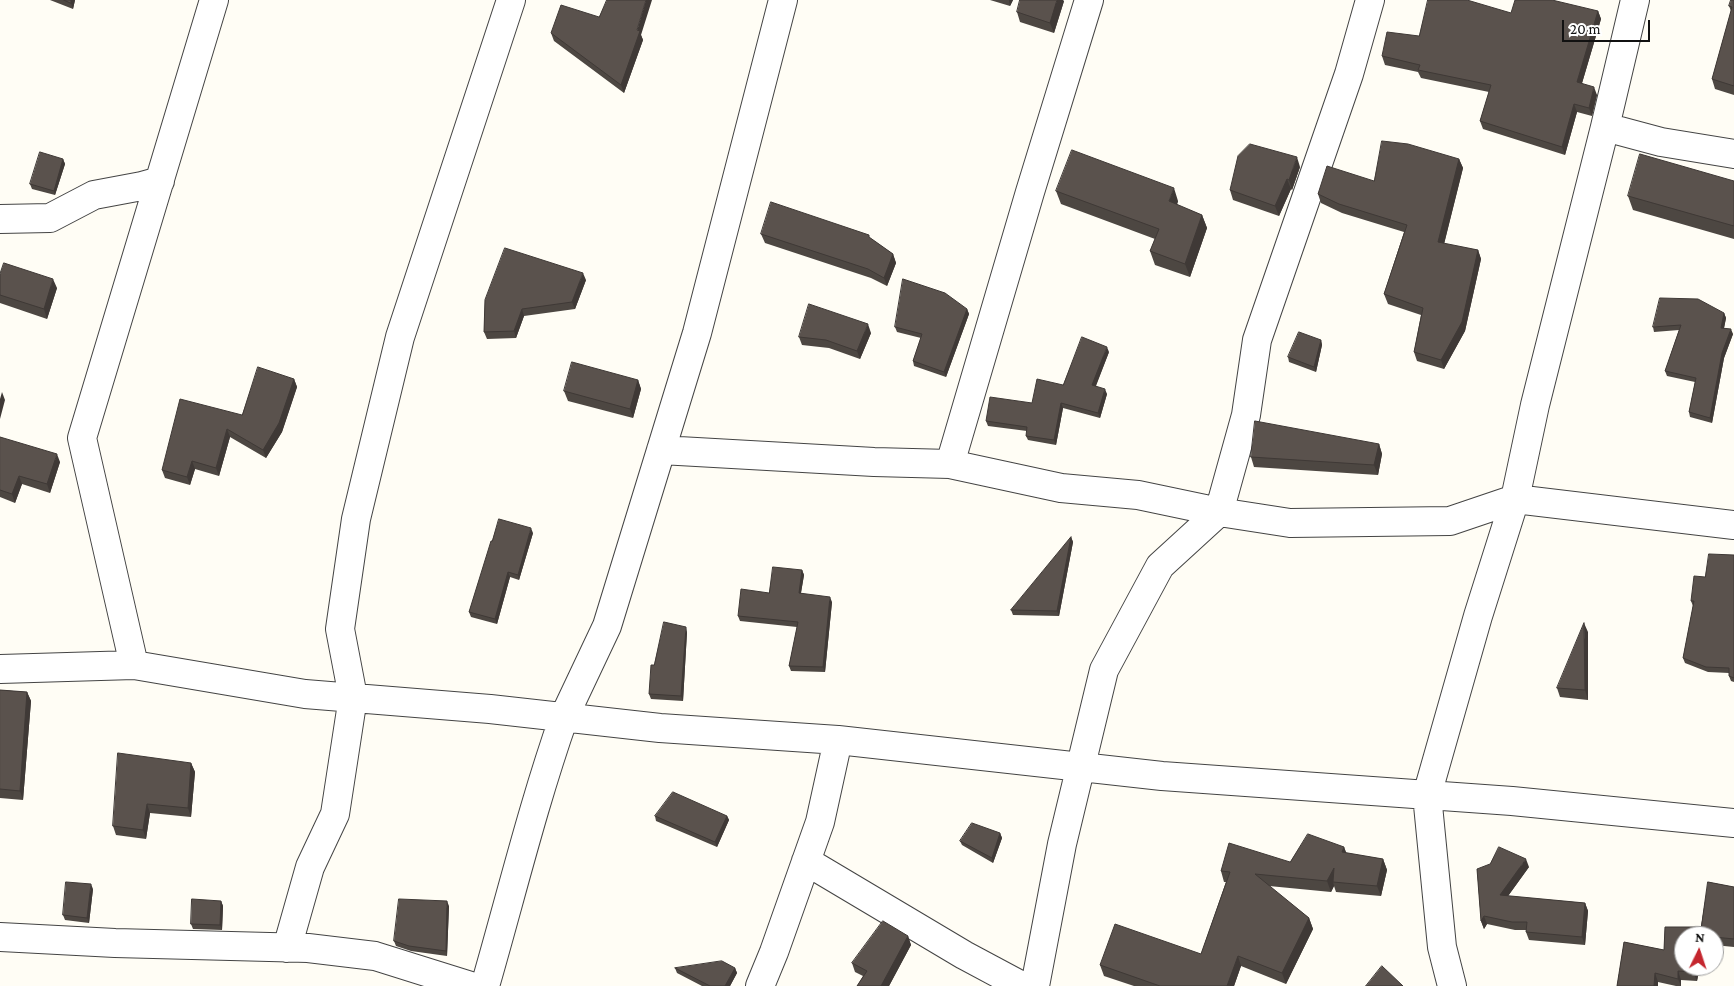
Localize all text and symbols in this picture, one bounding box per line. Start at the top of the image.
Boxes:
scale bar [1564,10,1652,42]
text: 20 m [1570,21,1601,37]
north arrow [1674,926,1724,976]
text: N [1695,929,1705,945]

